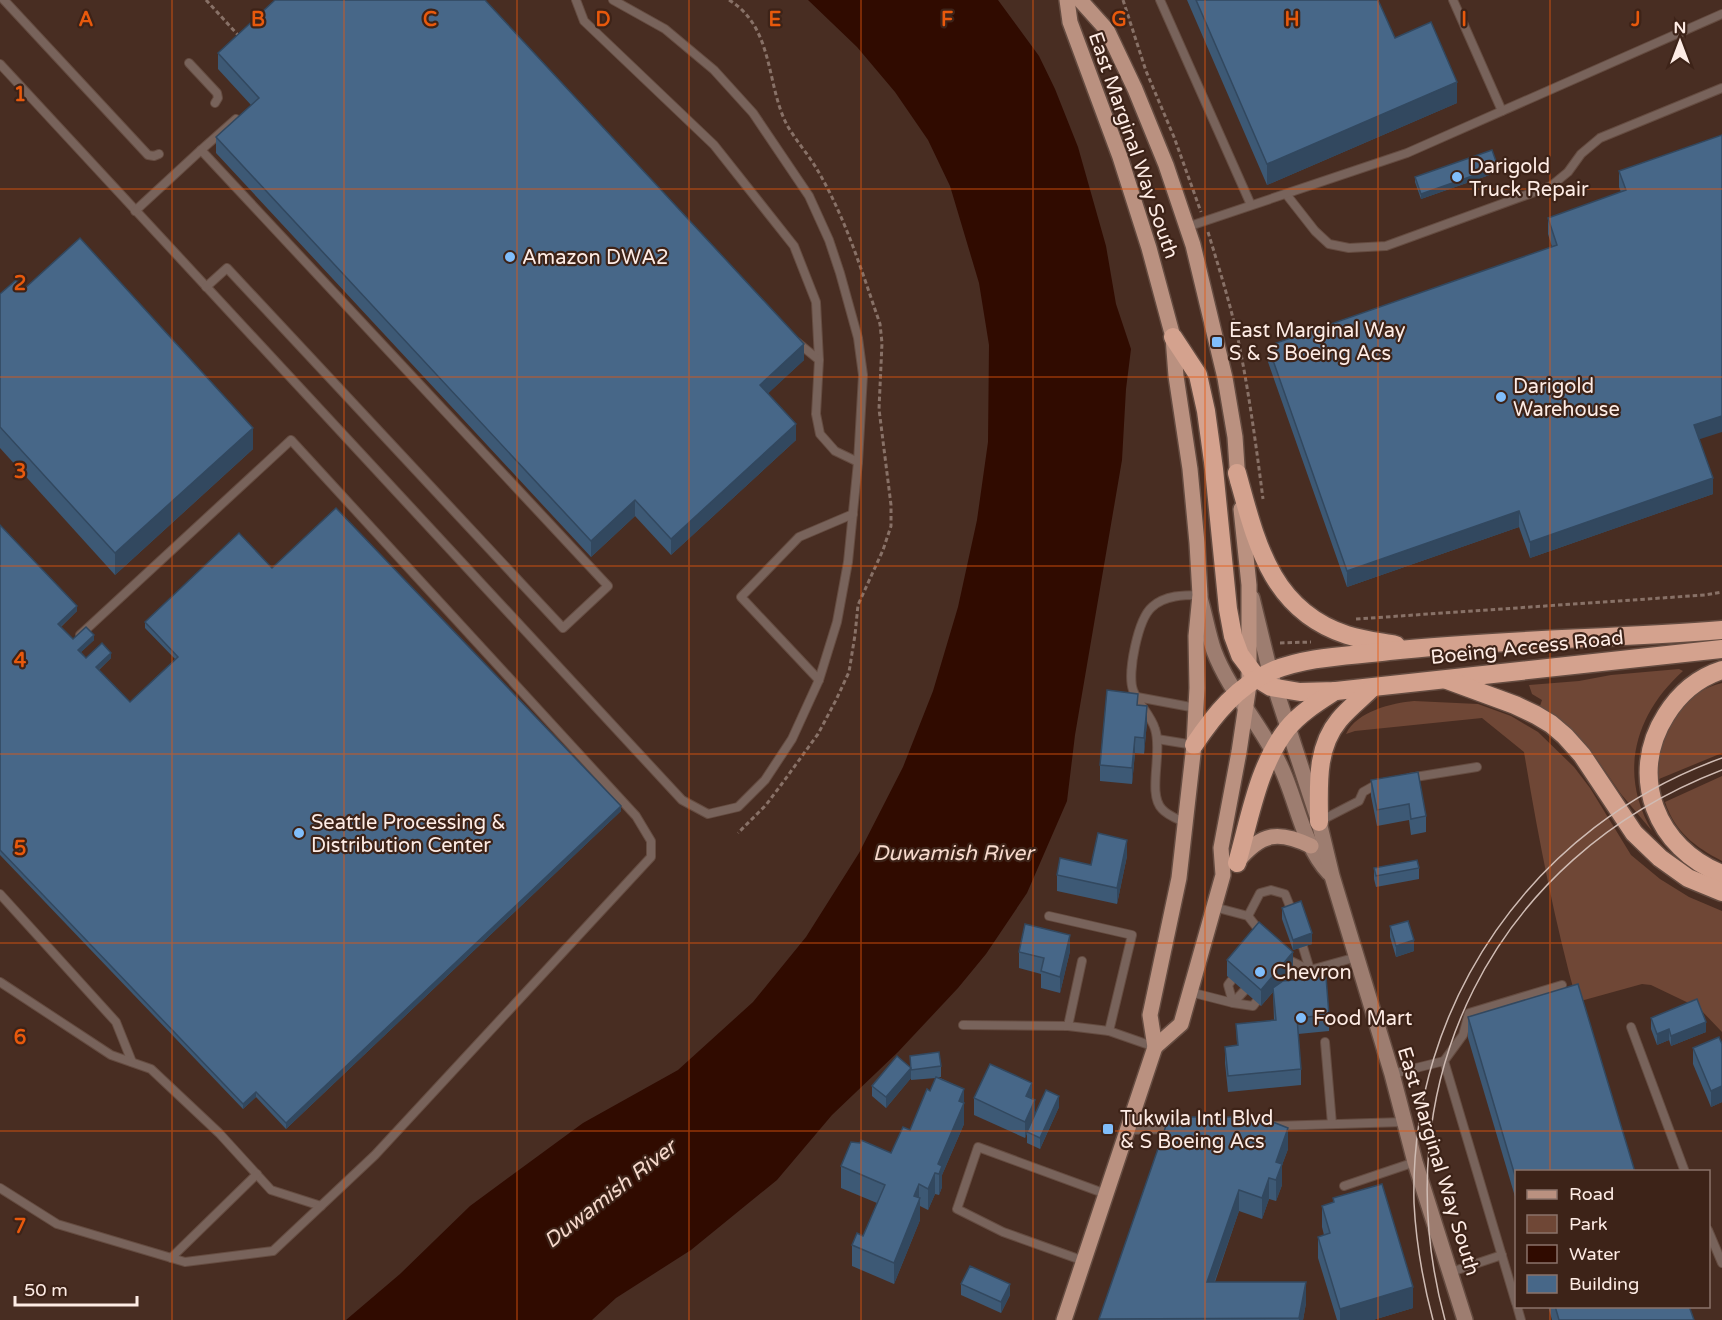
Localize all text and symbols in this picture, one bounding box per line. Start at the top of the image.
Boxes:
text: A [79,8,94,32]
text: B [251,8,265,32]
text: C [423,8,437,32]
text: D [595,8,611,32]
text: E [769,8,782,32]
text: F [941,8,953,32]
text: G [1111,8,1127,32]
text: H [1284,8,1300,32]
text: I [1461,8,1467,32]
text: J [1630,8,1641,32]
north arrow [1650,12,1710,72]
text: N [1674,18,1686,38]
street label: East Marginal Way South [1083,29,1183,262]
text: 1 [14,83,26,107]
place label: Darigold Truck Repair [1469,155,1589,202]
marker: Darigold Truck Repair [1450,170,1464,184]
place label: Amazon DWA2 [522,246,669,270]
marker: Amazon DWA2 [503,250,517,264]
text: 2 [14,272,26,296]
place label: East Marginal Way S & S Boeing Acs [1229,319,1406,366]
marker: East Marginal Way S & S Boeing Acs [1210,335,1224,349]
place label: Darigold Warehouse [1513,375,1620,422]
marker: Darigold Warehouse [1494,390,1508,404]
text: 3 [14,460,26,484]
street label: Boeing Access Road [1429,626,1625,670]
text: 4 [14,649,27,673]
place label: Seattle Processing & Distribution Center [311,811,506,858]
marker: Seattle Processing & Distribution Center [292,826,306,840]
text: 5 [14,837,26,861]
water label: Duwamish River [873,841,1036,866]
place label: Chevron [1272,961,1352,985]
marker: Chevron [1253,965,1267,979]
place label: Food Mart [1313,1007,1413,1031]
marker: Food Mart [1294,1011,1308,1025]
text: 6 [14,1026,26,1050]
street label: East Marginal Way South [1392,1044,1484,1279]
place label: Tukwila Intl Blvd & S Boeing Acs [1120,1107,1273,1154]
marker: Tukwila Intl Blvd & S Boeing Acs [1101,1122,1115,1136]
water label: Duwamish River [539,1133,684,1254]
legend [1515,1170,1710,1308]
text: Road [1569,1183,1614,1205]
text: Park [1569,1213,1608,1235]
text: 7 [14,1215,26,1239]
text: Water [1569,1243,1620,1265]
scale bar [15,1269,136,1307]
text: Building [1569,1273,1639,1295]
text: 50 m [24,1279,68,1301]

